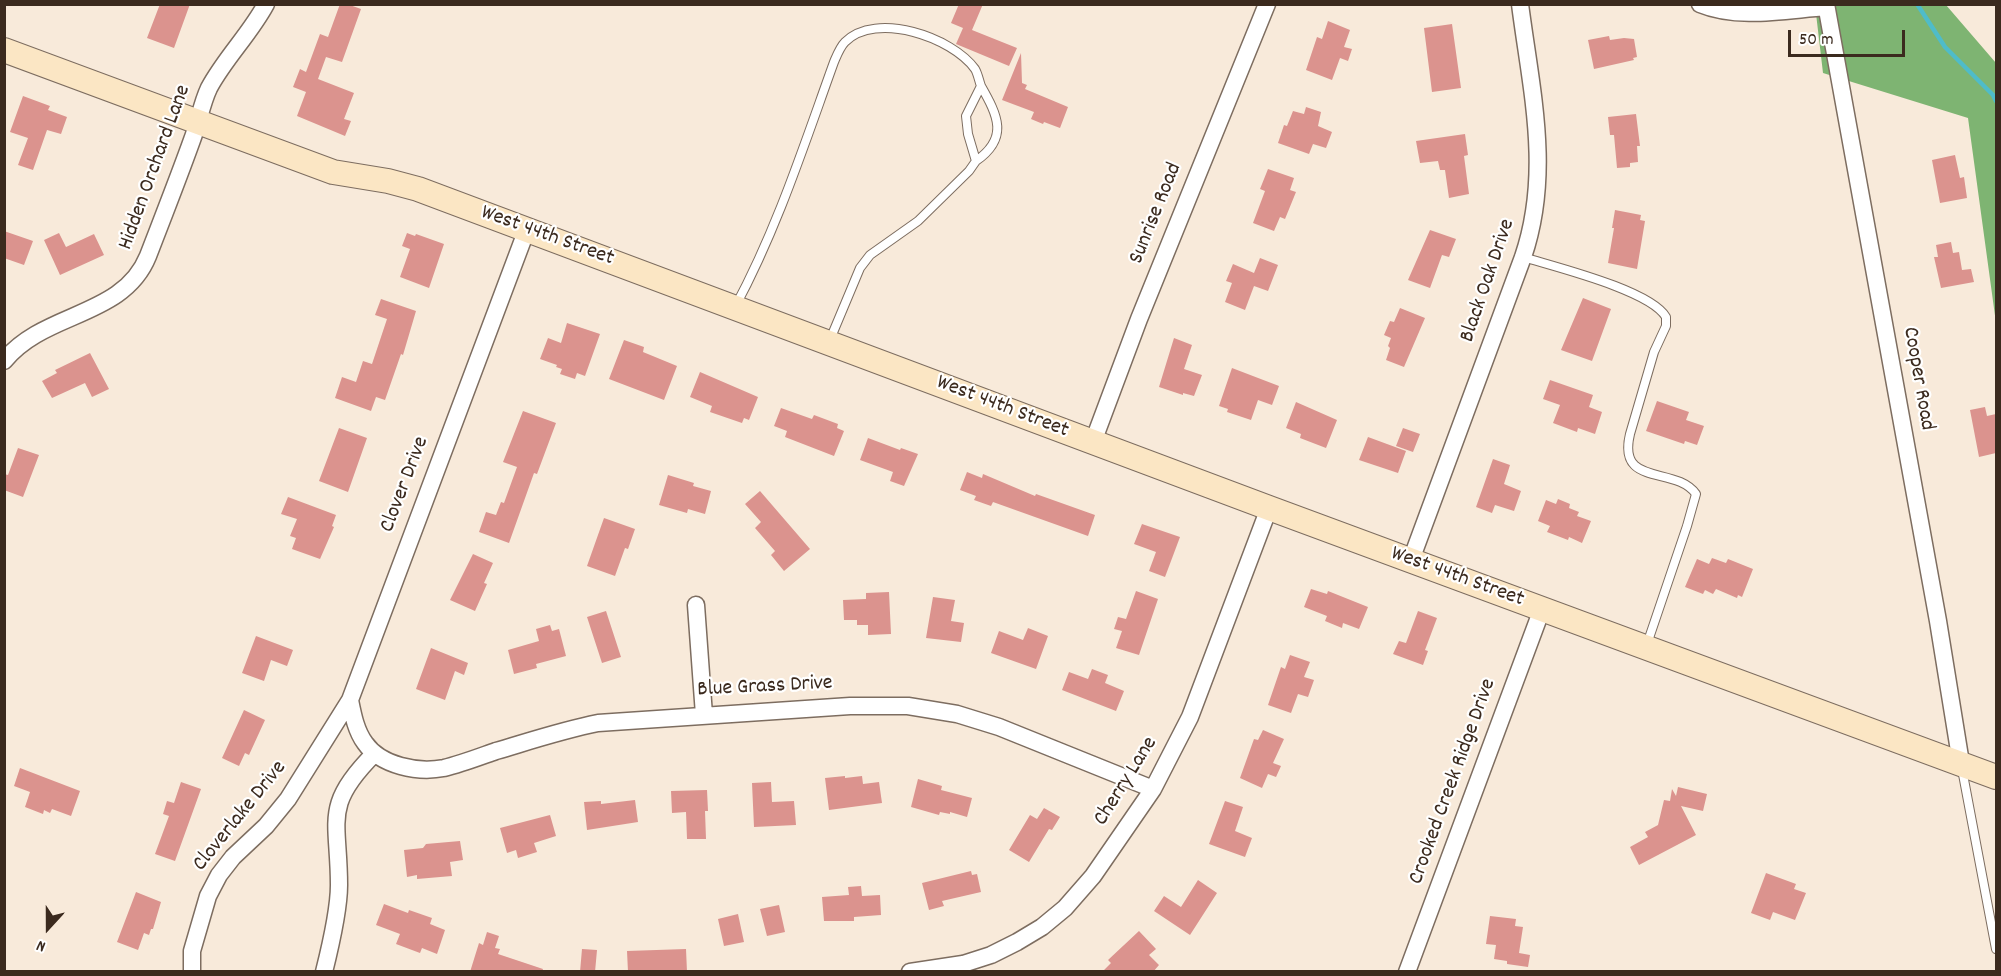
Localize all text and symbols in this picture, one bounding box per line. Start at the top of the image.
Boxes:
scale bar [1791,18,1908,56]
text: 50 m [1799,28,1834,53]
street label: Hidden Orchard Lane [114,82,198,254]
street label: Sunrise Road [1125,160,1189,268]
street label: West 44th Street [477,201,617,273]
street label: Black Oak Drive [1456,216,1522,346]
street label: Cooper Road [1895,325,1939,433]
street label: West 44th Street [932,371,1072,445]
street label: Clover Drive [376,433,436,537]
street label: West 44th Street [1387,542,1527,614]
street label: Blue Grass Drive [697,671,833,705]
street label: Crooked Creek Ridge Drive [1405,676,1503,888]
street label: Cherry Lane [1089,733,1165,831]
street label: Cloverlake Drive [188,756,294,878]
north arrow [18,898,78,958]
text: N [34,933,49,957]

